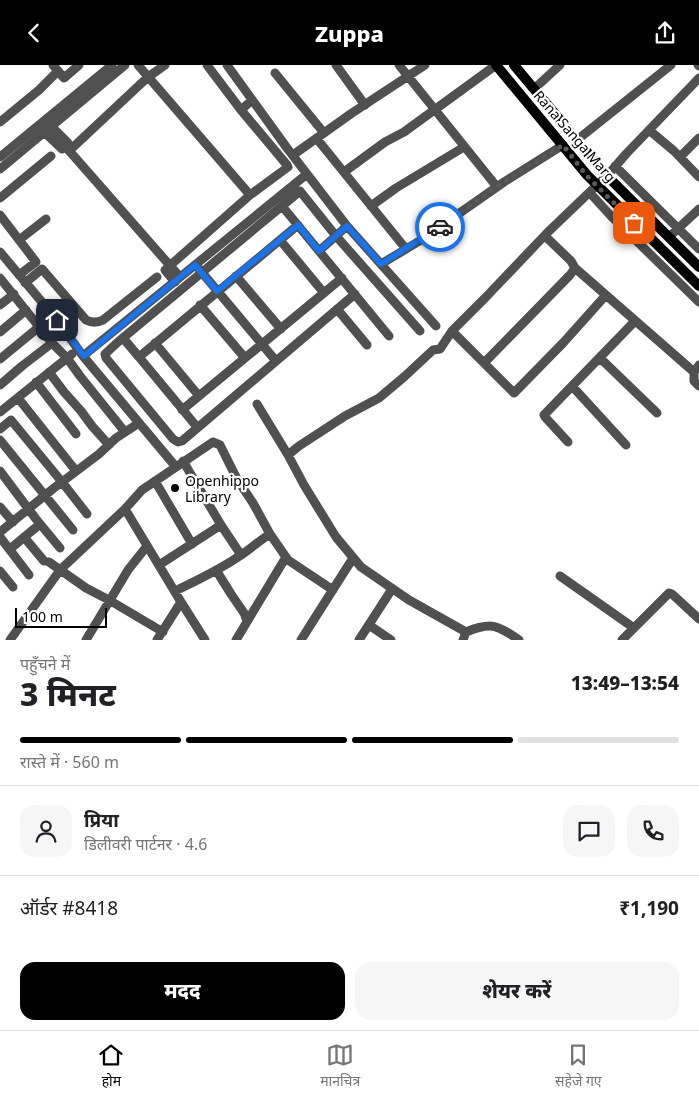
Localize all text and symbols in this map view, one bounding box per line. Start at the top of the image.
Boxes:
text: Zuppa [315,18,384,48]
icon: back [20,19,48,47]
icon: share [651,19,679,47]
street label: Rana Sanga Marg [530,86,620,186]
courier [415,202,465,252]
pin [613,202,655,244]
icon: bag [620,209,648,237]
icon: car [426,213,454,241]
pin [36,299,78,341]
icon: home [43,306,71,334]
place label: Openhippo Library [185,471,259,506]
marker: Openhippo Library [169,482,181,494]
scale bar [15,605,108,628]
text: 100 m [22,607,63,626]
text: पहुँचने में [20,653,70,675]
text: 13:49–13:54 [571,670,679,696]
text: 3 मिनट [20,672,116,715]
text: रास्ते में · 560 m [20,751,119,773]
button: person [20,805,72,857]
button: chat [563,805,615,857]
button: phone [627,805,679,857]
text: प्रिया [84,807,119,833]
text: डिलीवरी पार्टनर · 4.6 [84,833,207,855]
text: ऑर्डर #8418 [20,895,118,921]
text: ₹1,190 [619,895,679,921]
button: मदद [20,962,345,1020]
button: शेयर करें [355,962,679,1020]
tab: होम [97,1041,125,1090]
tab: मानचित्र [320,1041,360,1090]
tab: सहेजे गए [555,1041,602,1090]

